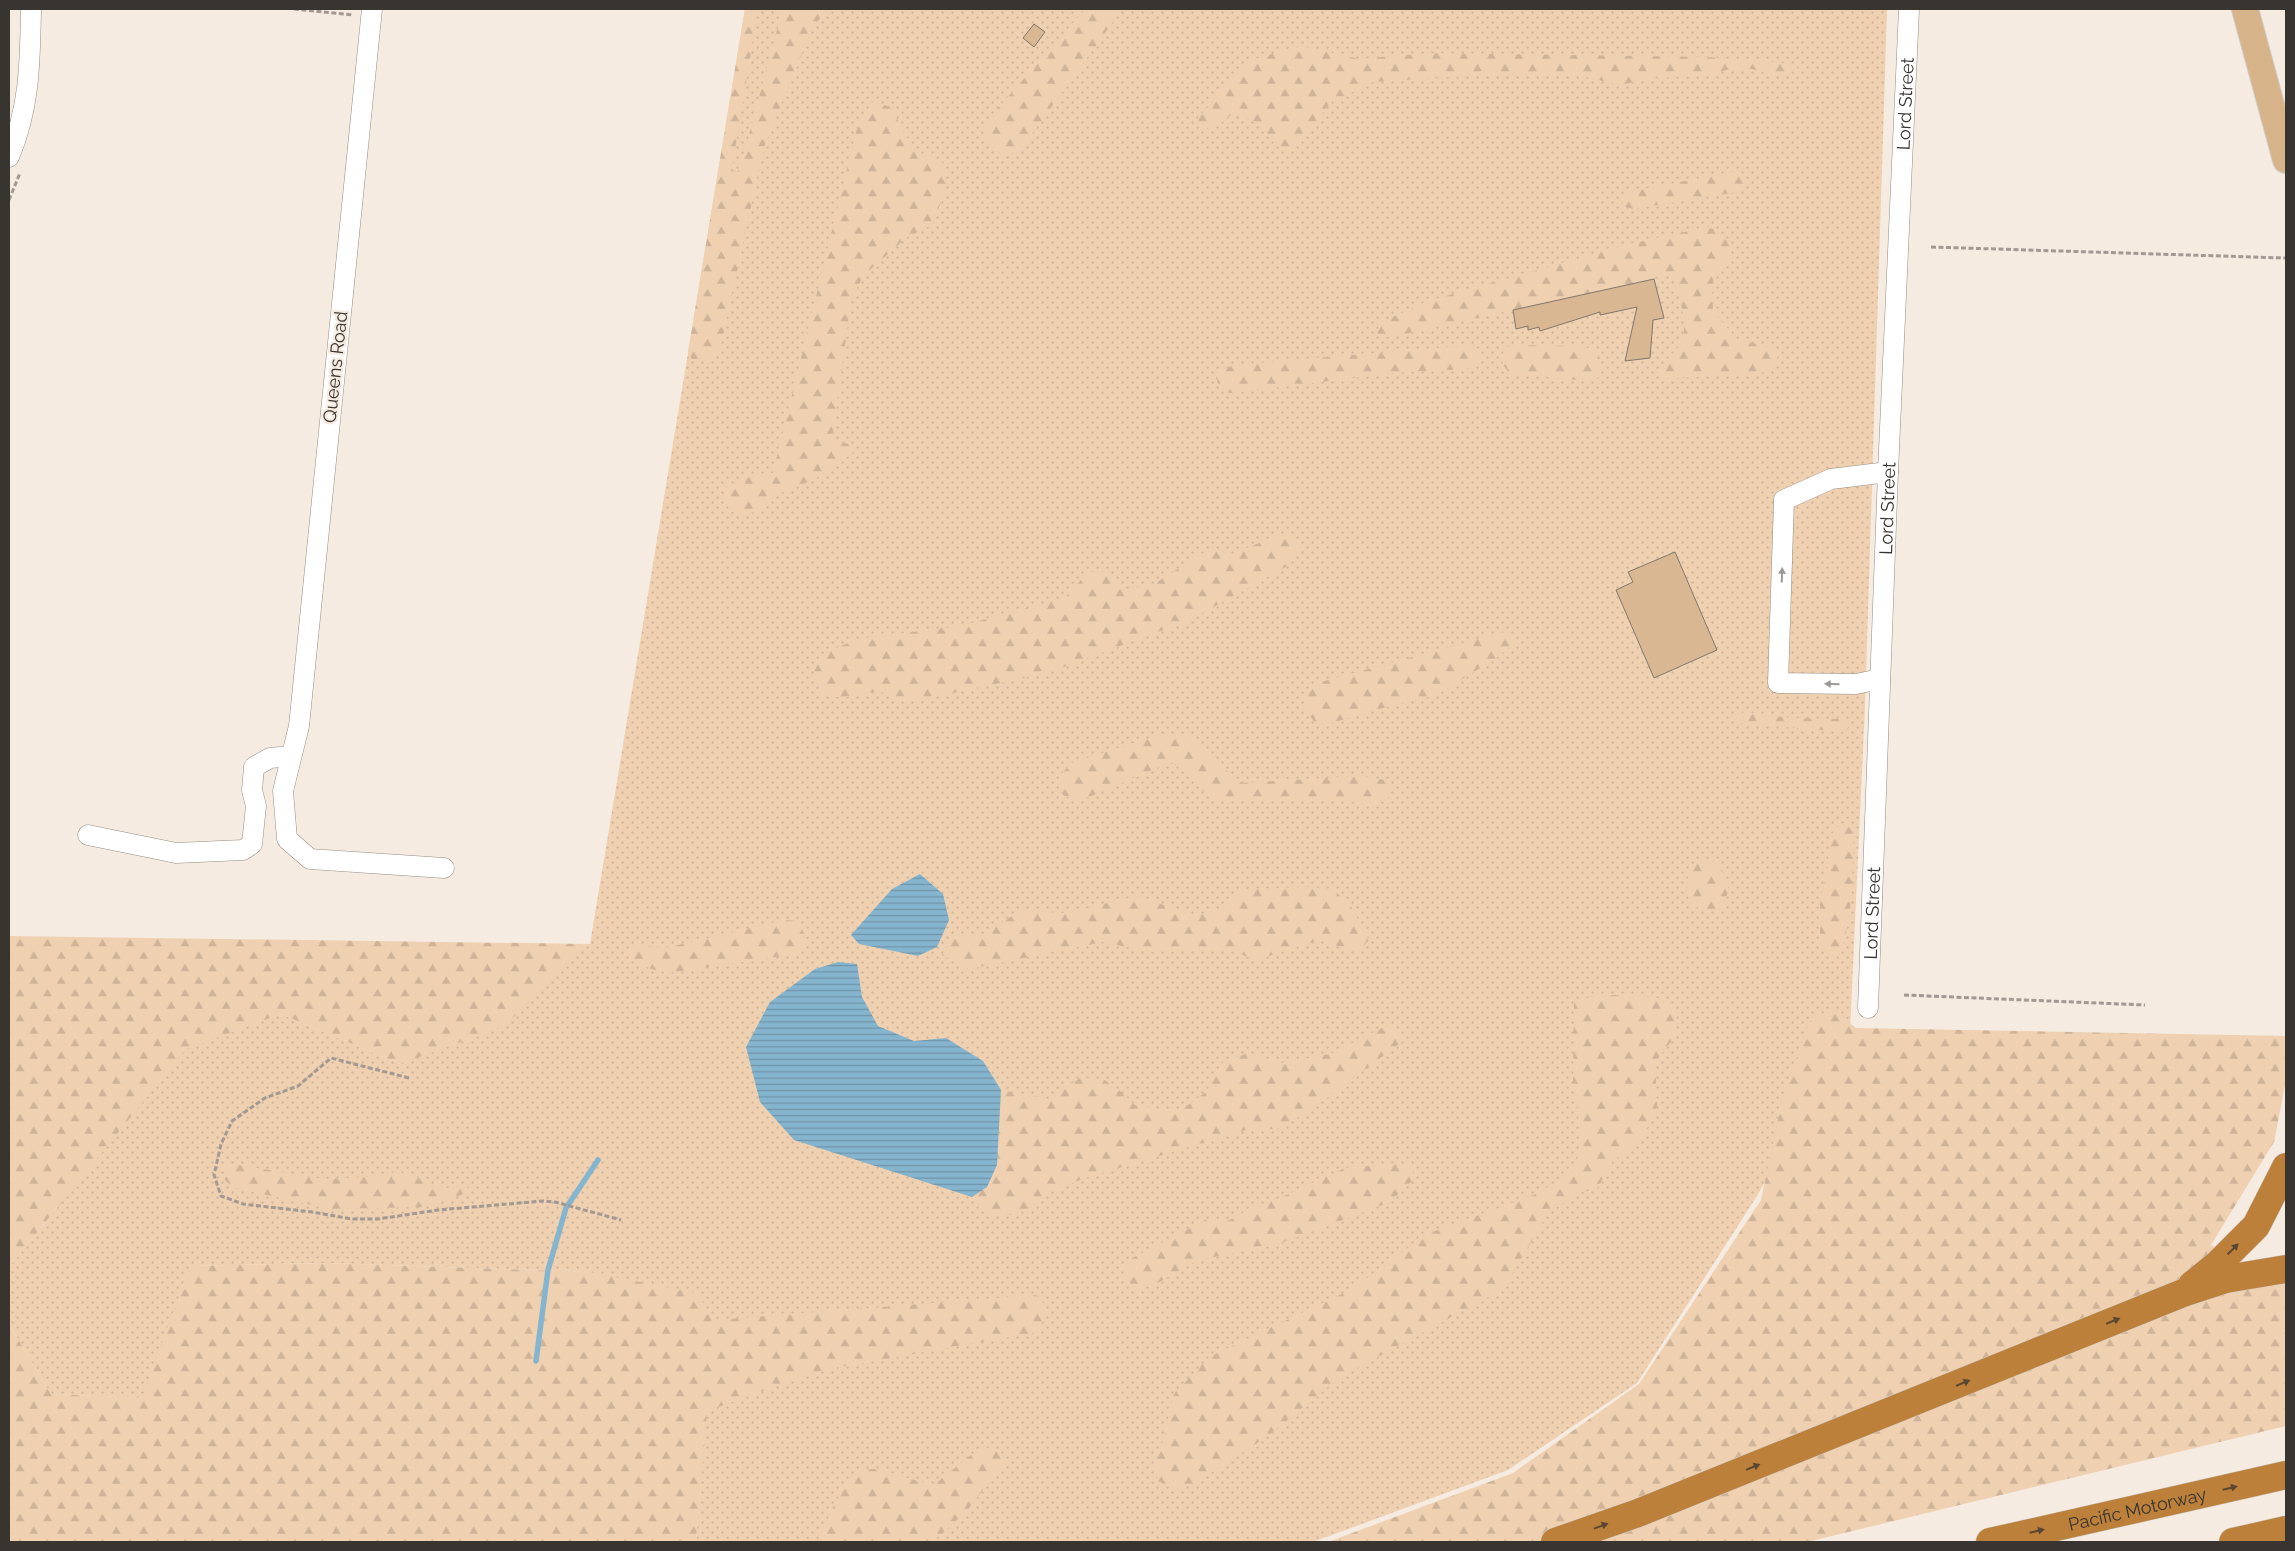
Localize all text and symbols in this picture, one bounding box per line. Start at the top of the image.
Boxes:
street label: Lord Street [1892,57,1917,151]
street label: Queens Road [319,310,351,424]
street label: Lord Street [1874,461,1899,555]
one-way arrow [1778,567,1786,583]
one-way arrow [1824,680,1840,688]
street label: Lord Street [1859,866,1884,960]
one-way arrow [2227,1243,2239,1255]
one-way arrow [2106,1317,2120,1325]
one-way arrow [1956,1378,1970,1386]
one-way arrow [1746,1463,1761,1471]
street label: Pacific Motorway [2066,1483,2209,1534]
one-way arrow [2222,1484,2237,1492]
one-way arrow [1594,1522,1609,1529]
one-way arrow [2030,1527,2046,1535]

